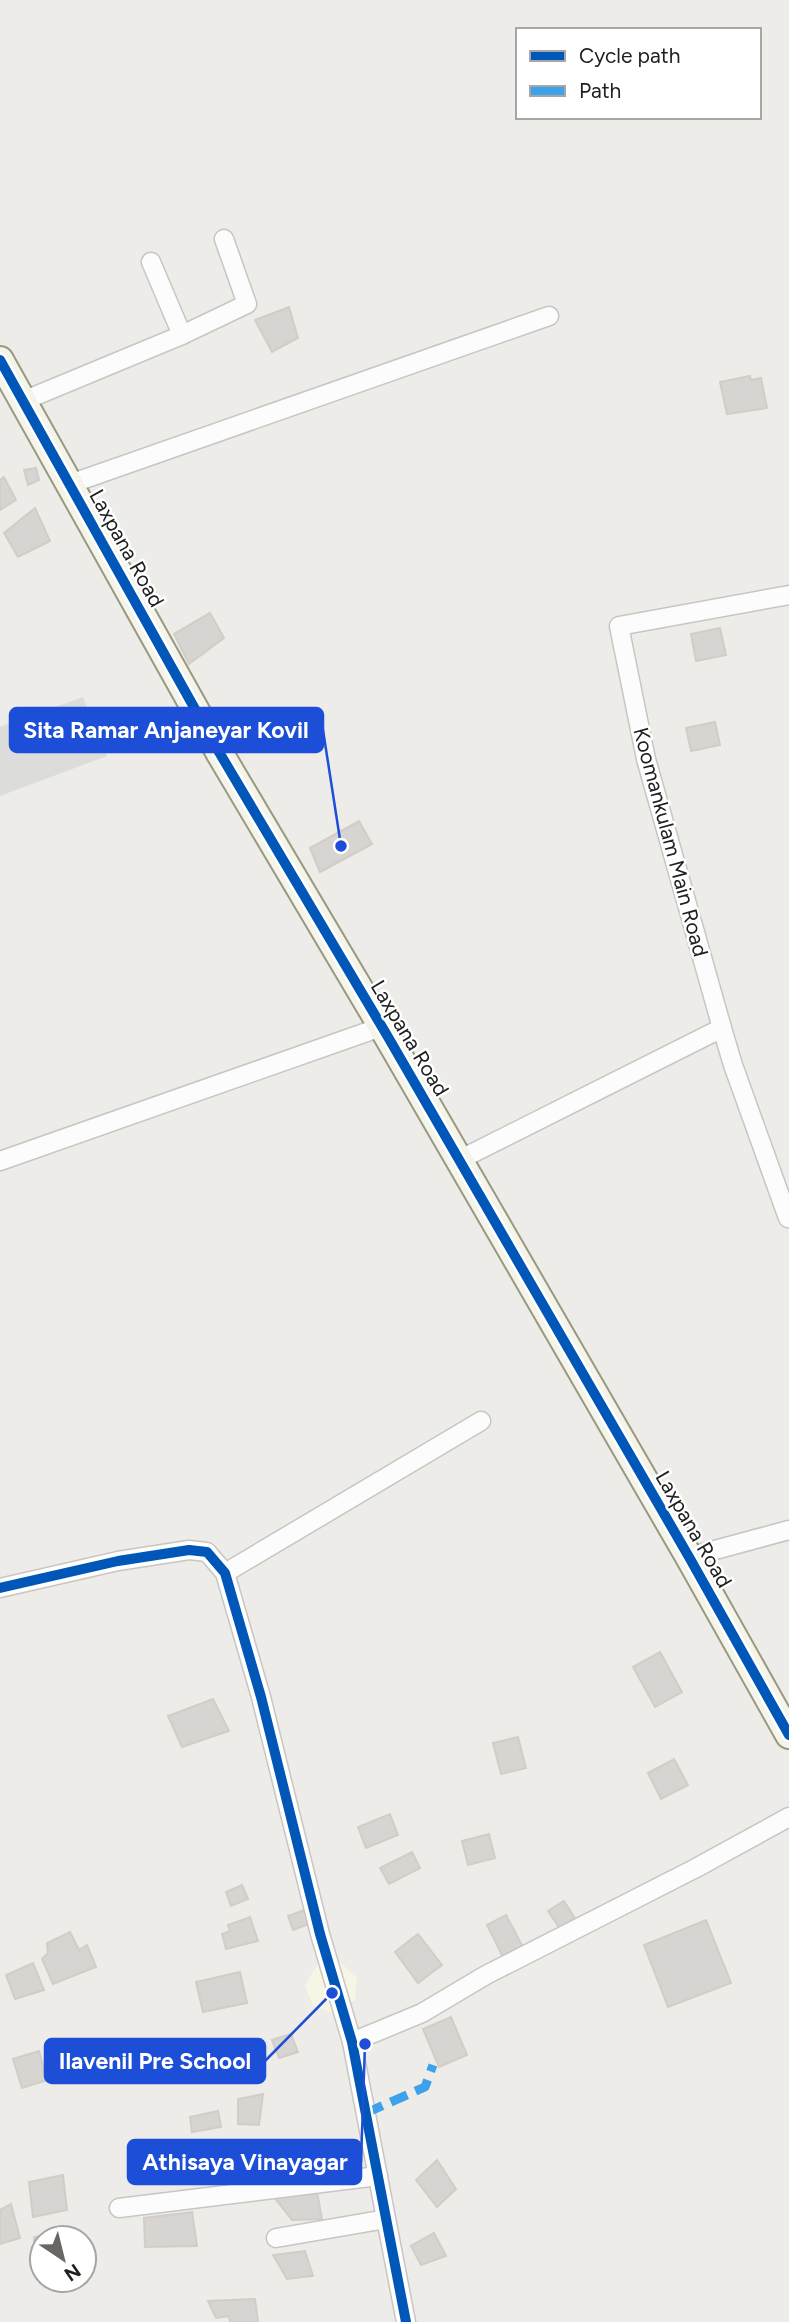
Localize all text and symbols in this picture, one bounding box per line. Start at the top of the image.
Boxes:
legend [516,28,761,119]
text: Cycle path [579,43,680,68]
text: Path [579,78,621,103]
street label: Laxpana Road [84,485,170,611]
callout: Sita Ramar Anjaneyar Kovil [10,708,323,752]
text: Sita Ramar Anjaneyar Kovil [23,716,309,744]
street label: Koomankulam Main Road [628,725,714,959]
street label: Laxpana Road [366,976,454,1100]
street label: Laxpana Road [651,1466,737,1592]
callout: Ilavenil Pre School [45,2039,265,2083]
text: Ilavenil Pre School [59,2047,251,2075]
callout: Athisaya Vinayagar [128,2140,361,2184]
text: Athisaya Vinayagar [142,2148,348,2176]
north arrow [28,2224,98,2294]
text: N [60,2259,85,2286]

